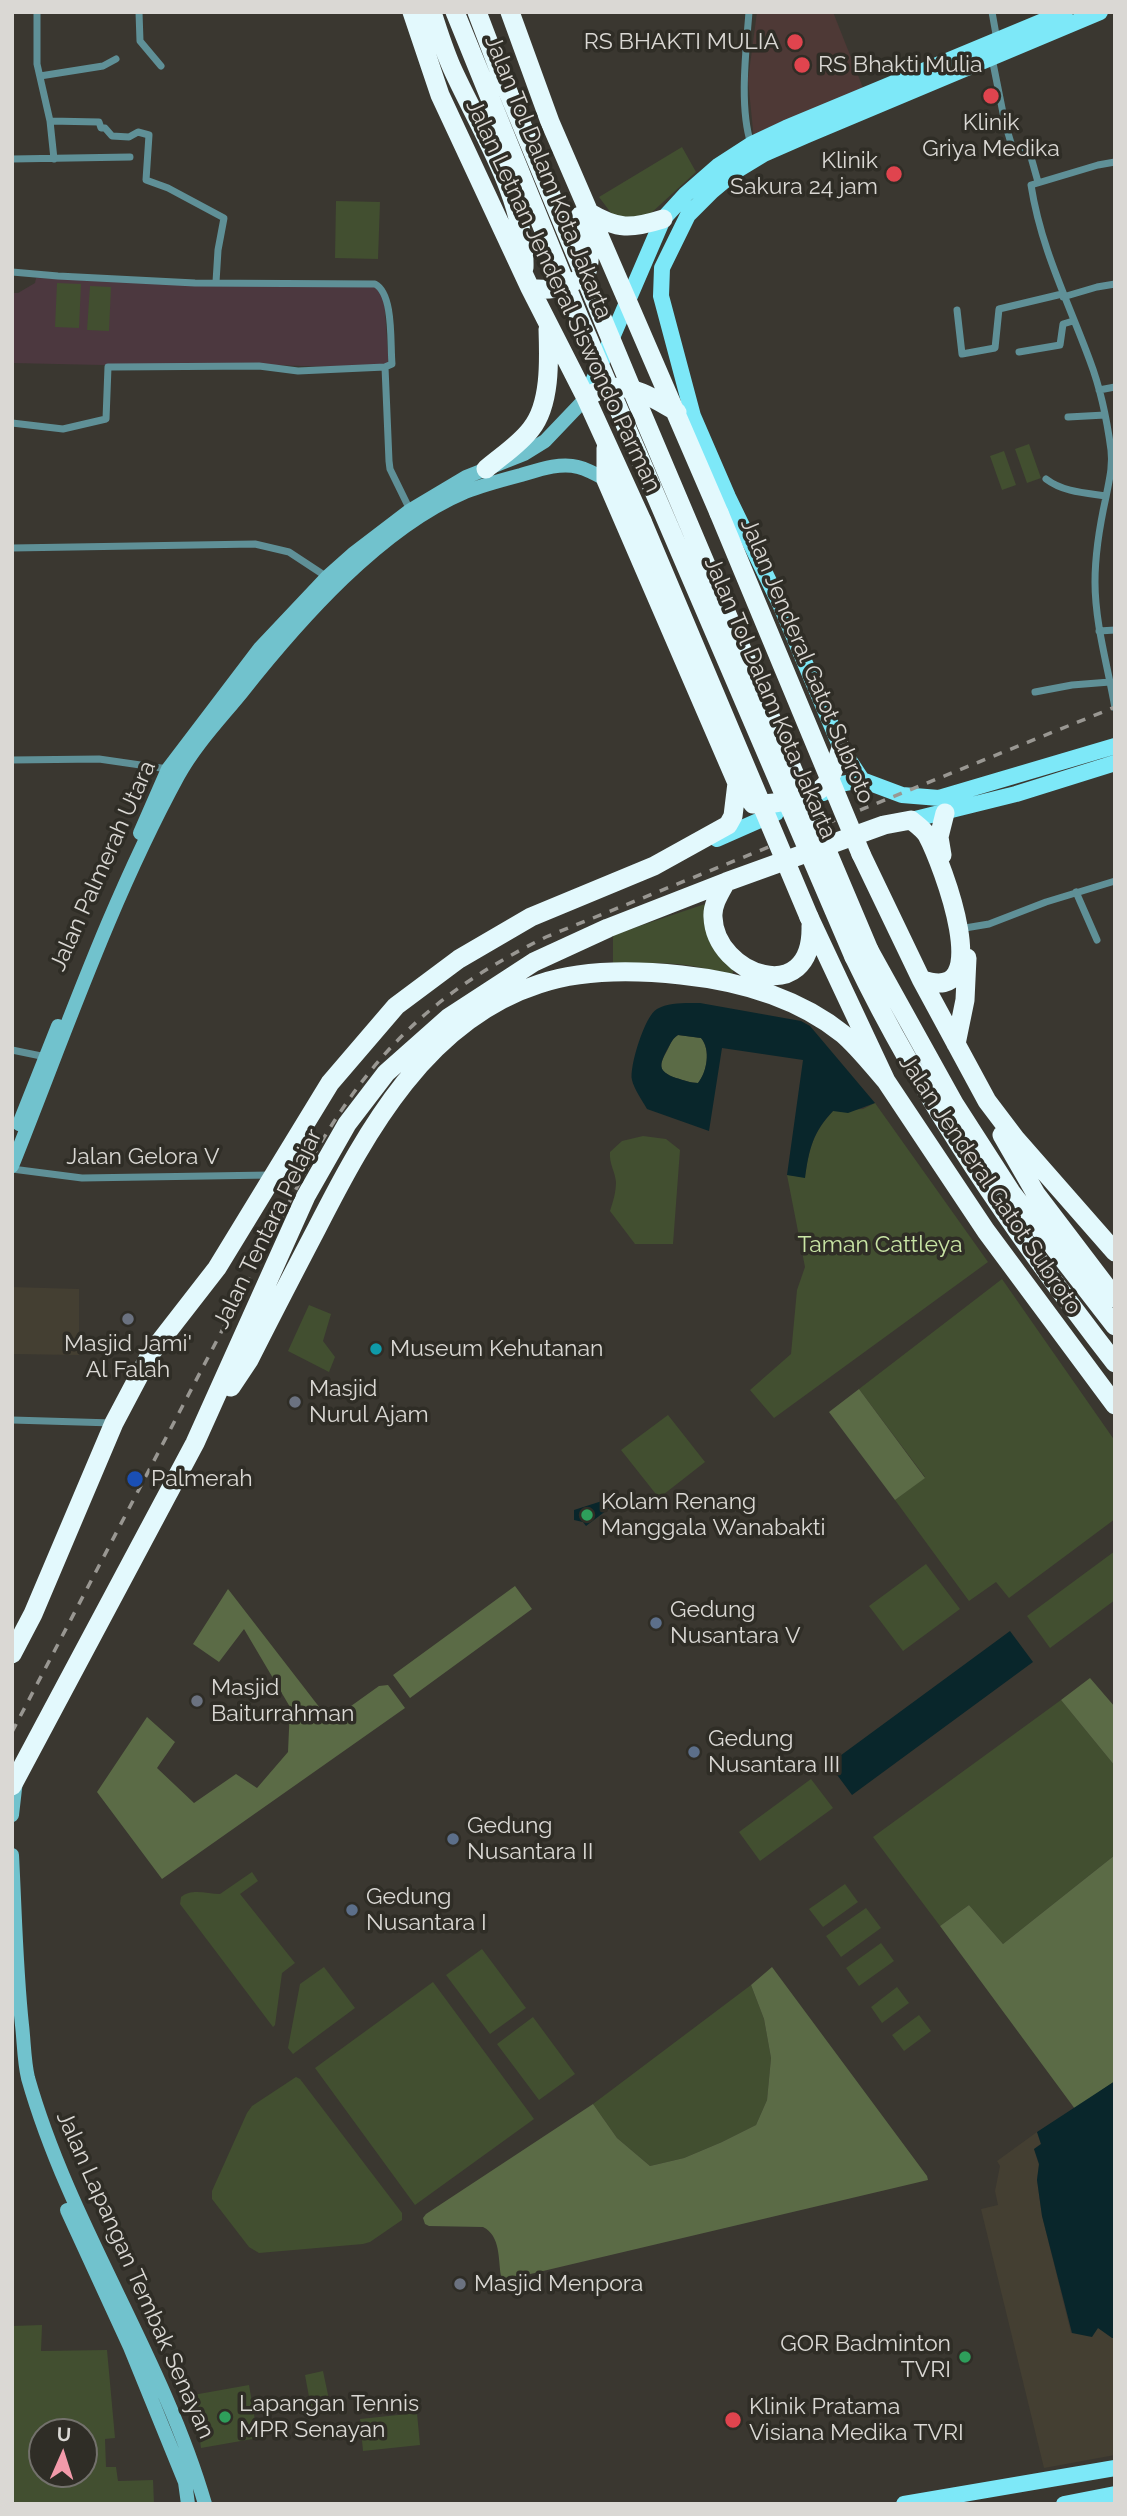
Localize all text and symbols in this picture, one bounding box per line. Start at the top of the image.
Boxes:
place label: RS BHAKTI MULIA [584,28,779,56]
street label: Jalan Tol Dalam Kota Jakarta [478,31,618,323]
marker: RS BHAKTI MULIA [785,32,805,52]
place label: RS Bhakti Mulia [818,51,983,79]
marker: RS Bhakti Mulia [792,55,812,75]
marker: Klinik Griya Medika [981,86,1001,106]
street label: Jalan Letnan Jenderal Siswondo Parman [460,95,666,497]
place label: Klinik Griya Medika [922,109,1060,163]
place label: Klinik Sakura 24 jam [730,147,878,201]
marker: Klinik Sakura 24 jam [884,164,904,184]
street label: Jalan Jenderal Gatot Subroto [734,514,880,808]
street label: Jalan Tol Dalam Kota Jakarta [698,553,842,843]
street label: Jalan Palmerah Utara [44,757,162,975]
street label: Jalan Jenderal Gatot Subroto [893,1050,1087,1320]
street label: Jalan Tentara Pelajar [208,1125,328,1333]
street label: Jalan Gelora V [66,1143,220,1171]
park label: Taman Cattleya [798,1231,962,1259]
marker: Masjid Jami' Al Falah [120,1311,136,1327]
place label: Masjid Jami' Al Falah [64,1330,192,1384]
place label: Museum Kehutanan [390,1335,603,1363]
marker: Museum Kehutanan [368,1341,384,1357]
place label: Masjid Nurul Ajam [309,1375,429,1429]
marker: Masjid Nurul Ajam [287,1394,303,1410]
place label: Palmerah [151,1465,253,1493]
marker: Palmerah [125,1469,145,1489]
place label: Kolam Renang Manggala Wanabakti [601,1488,826,1542]
marker: Kolam Renang Manggala Wanabakti [579,1507,595,1523]
place label: Gedung Nusantara V [670,1596,801,1650]
marker: Gedung Nusantara V [648,1615,664,1631]
place label: Masjid Baiturrahman [211,1674,354,1728]
marker: Masjid Baiturrahman [189,1693,205,1709]
place label: Gedung Nusantara III [708,1725,840,1779]
marker: Gedung Nusantara III [686,1744,702,1760]
place label: Gedung Nusantara II [467,1812,593,1866]
marker: Gedung Nusantara II [445,1831,461,1847]
place label: Gedung Nusantara I [366,1883,487,1937]
marker: Gedung Nusantara I [344,1902,360,1918]
street label: Jalan Lapangan Tembak Senayan [50,2107,220,2443]
place label: Masjid Menpora [474,2270,643,2298]
marker: Masjid Menpora [452,2276,468,2292]
place label: GOR Badminton TVRI [780,2330,951,2384]
marker: GOR Badminton TVRI [957,2349,973,2365]
place label: Lapangan Tennis MPR Senayan [239,2390,419,2444]
place label: Klinik Pratama Visiana Medika TVRI [749,2393,964,2447]
marker: Lapangan Tennis MPR Senayan [217,2409,233,2425]
marker: Klinik Pratama Visiana Medika TVRI [723,2410,743,2430]
north arrow [28,2418,98,2488]
text: U [56,2423,72,2445]

